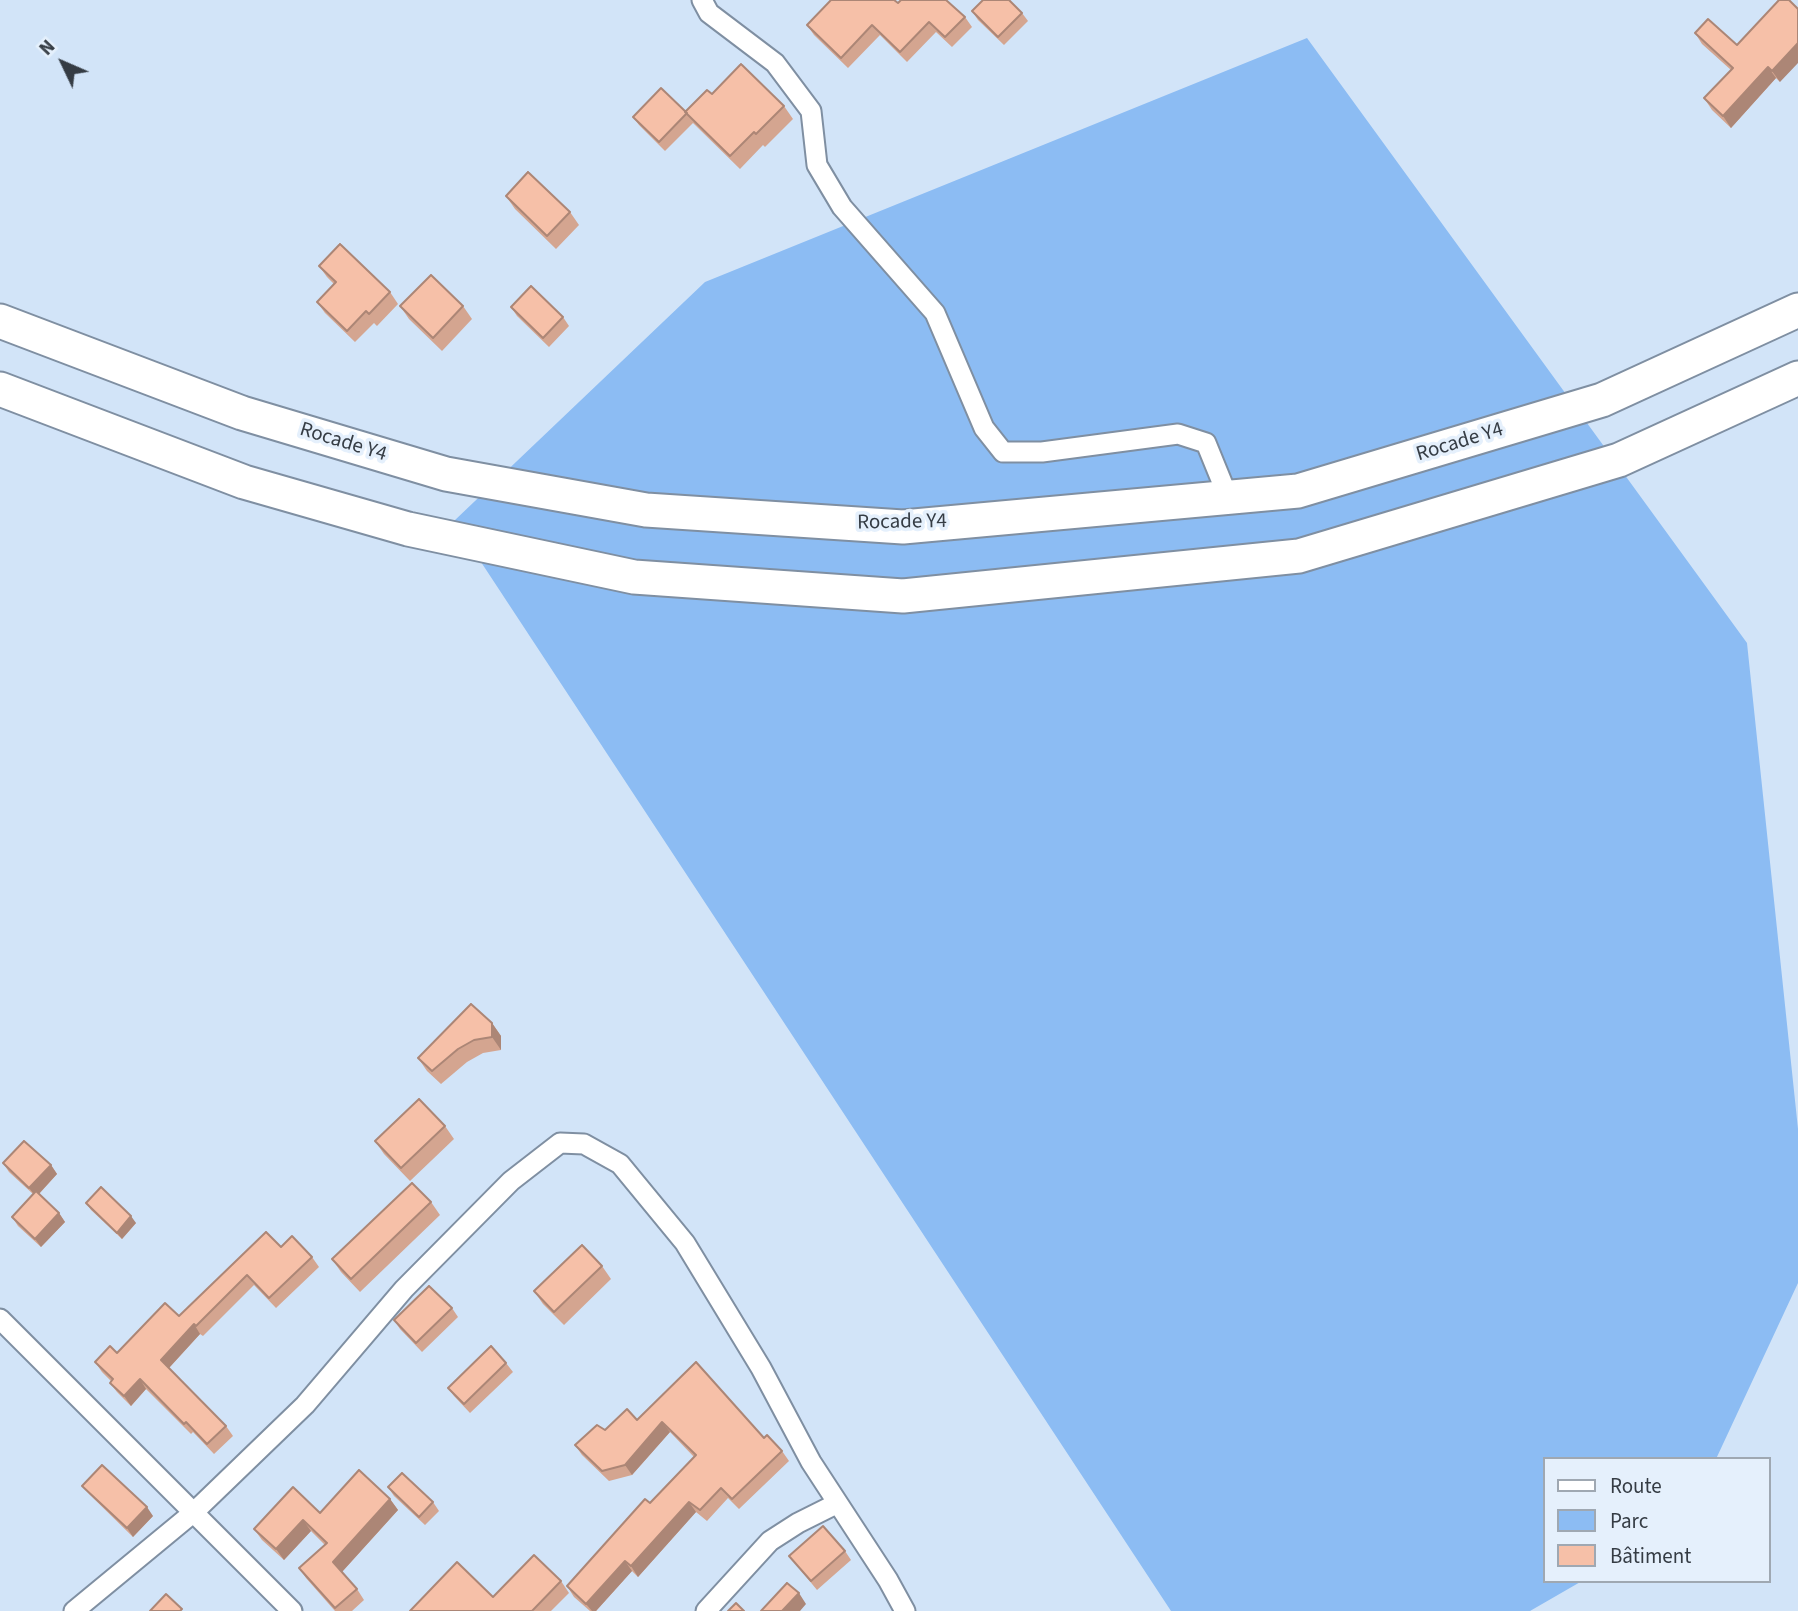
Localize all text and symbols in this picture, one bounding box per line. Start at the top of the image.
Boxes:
north arrow [28,28,98,98]
text: N [33,34,62,62]
street label: Rocade Y4 [296,418,390,468]
street label: Rocade Y4 [1413,418,1507,468]
street label: Rocade Y4 [857,510,947,536]
legend [1542,1457,1770,1583]
text: Route [1610,1471,1662,1501]
text: Parc [1610,1506,1648,1536]
text: Bâtiment [1610,1541,1691,1571]

